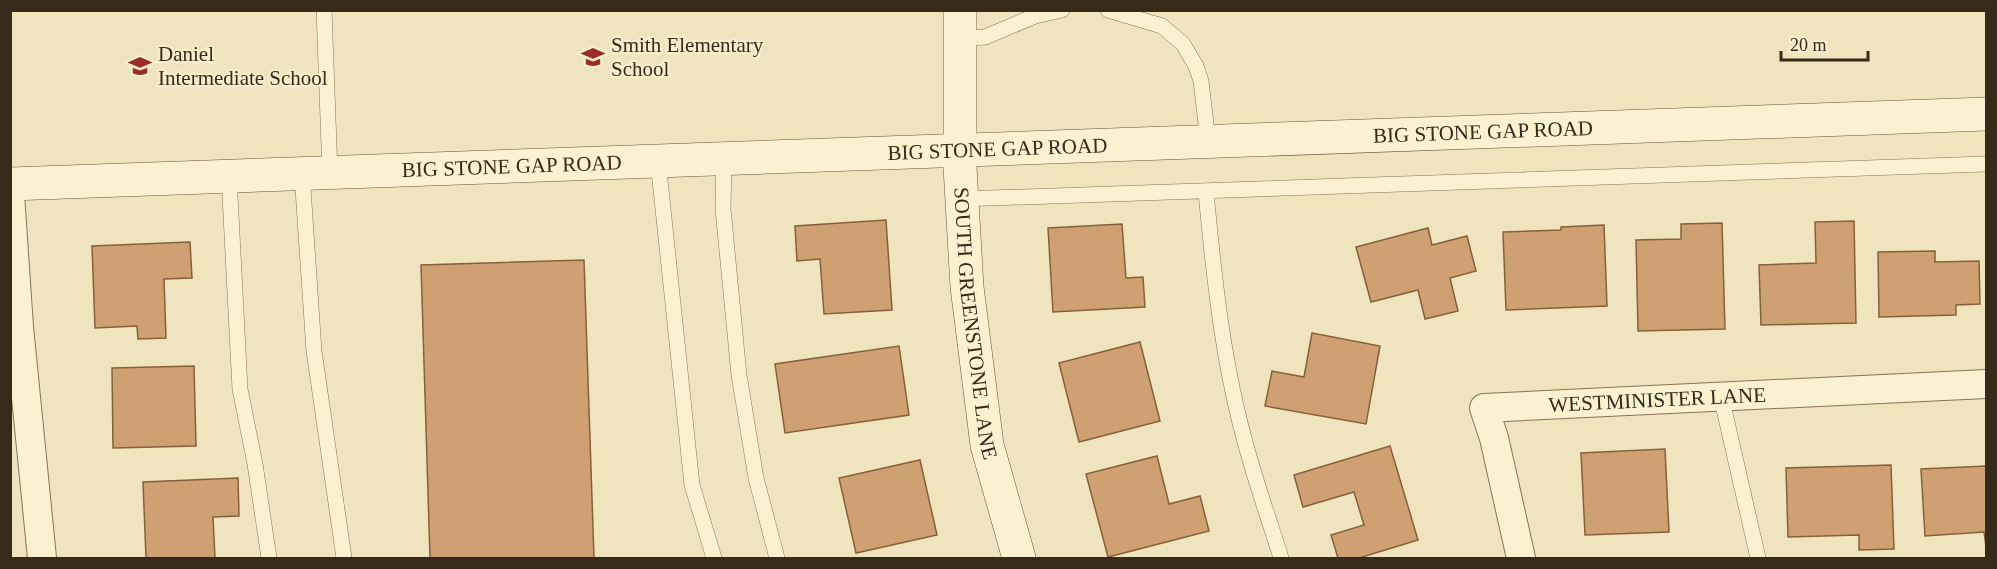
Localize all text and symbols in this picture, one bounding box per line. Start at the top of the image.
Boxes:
scale bar [1781,24,1868,62]
place label: Smith Elementary School [611,33,764,81]
text: 20 m [1790,35,1827,55]
place label: Daniel Intermediate School [158,42,328,90]
school or university icon: Smith Elementary School [580,44,606,70]
school or university icon: Daniel Intermediate School [127,53,153,79]
street label: BIG STONE GAP ROAD [1373,116,1593,148]
street label: BIG STONE GAP ROAD [887,133,1108,165]
street label: BIG STONE GAP ROAD [401,150,622,182]
street label: SOUTH GREENSTONE LANE [949,186,1002,462]
street label: WESTMINISTER LANE [1548,383,1766,417]

